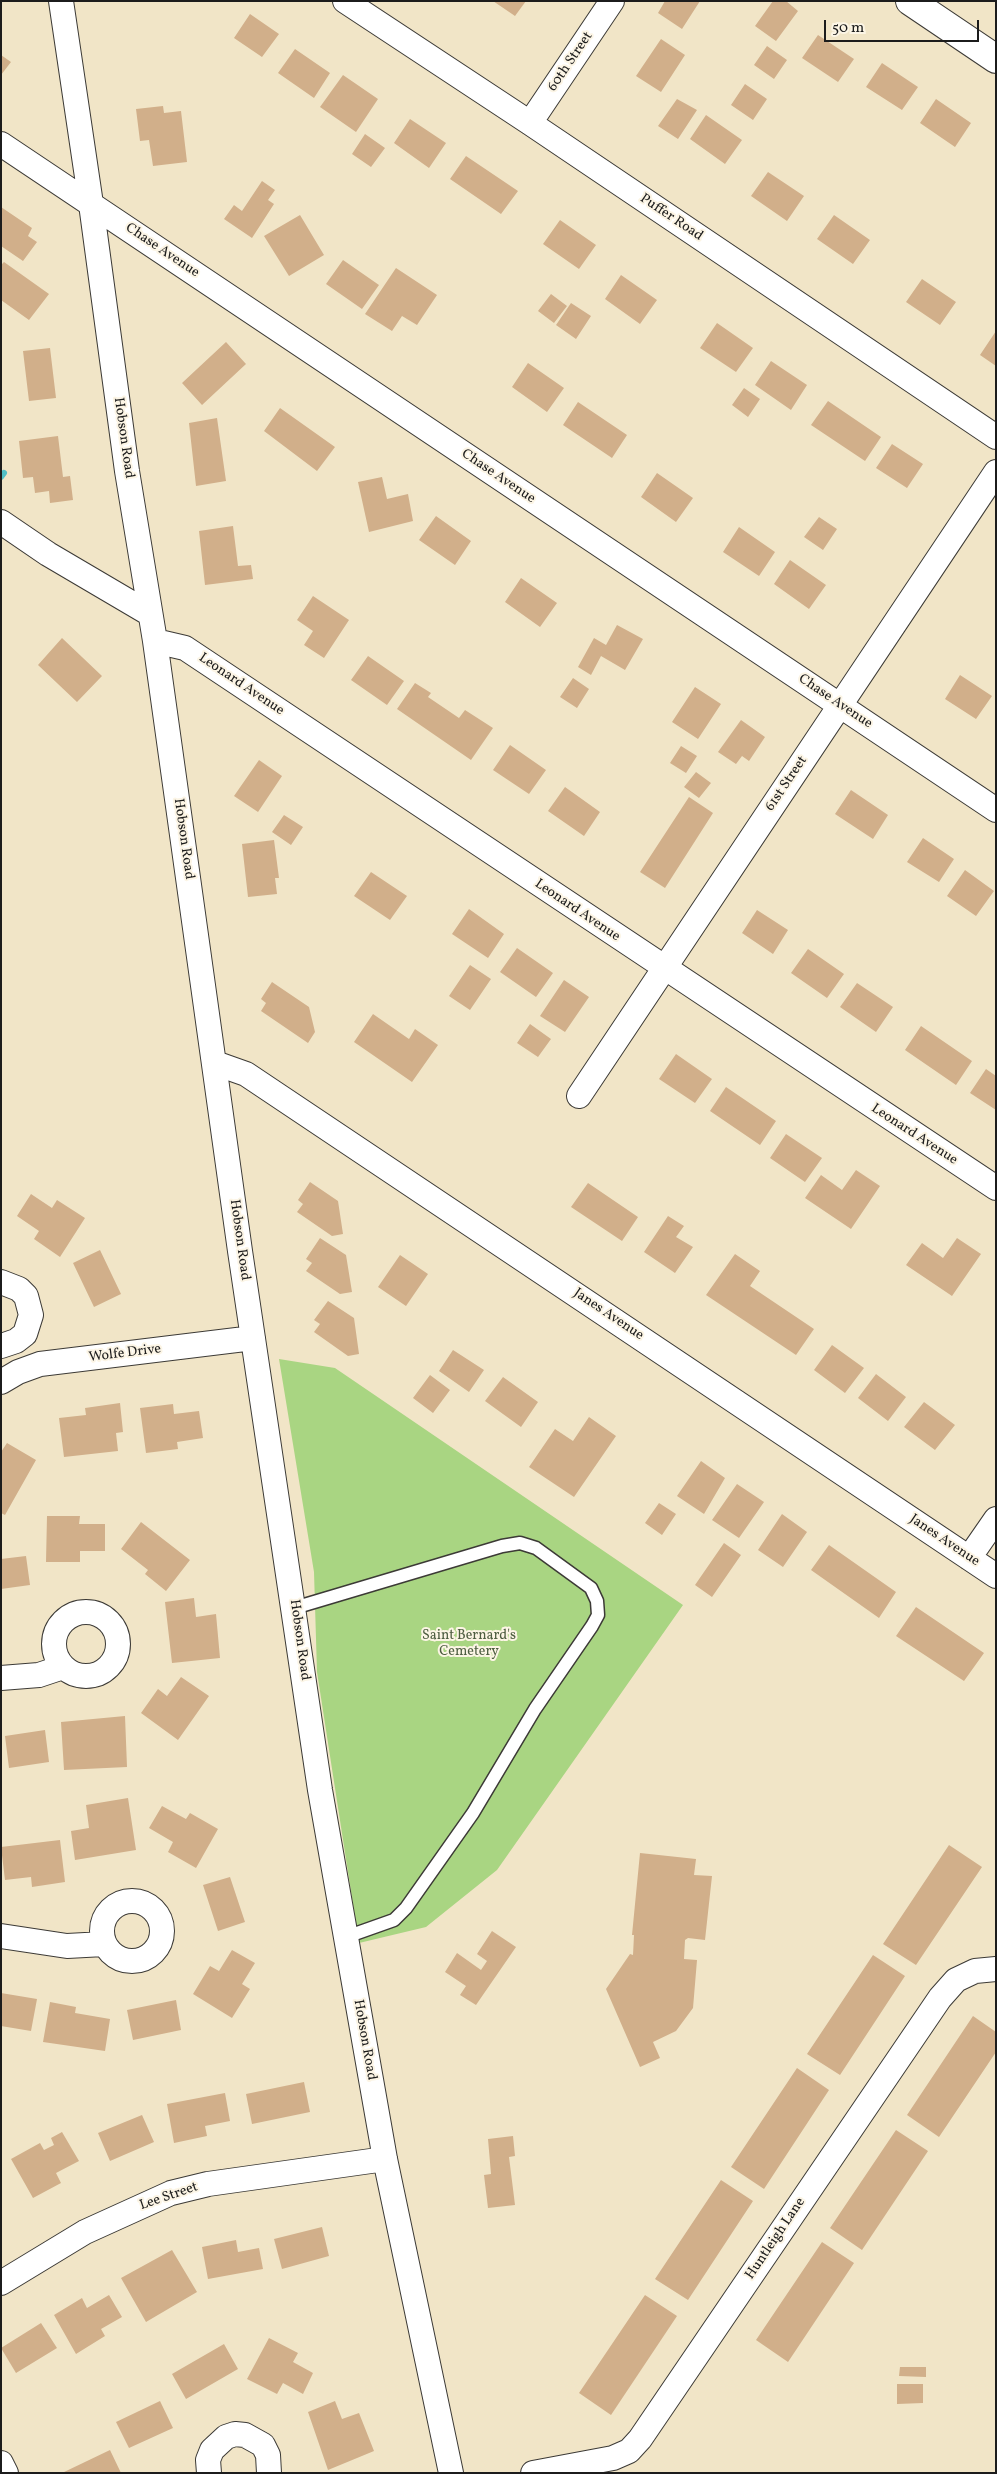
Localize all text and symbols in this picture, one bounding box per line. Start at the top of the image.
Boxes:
scale bar [827,10,982,42]
text: 50 m [832,18,864,39]
street label: 60th Street [545,29,597,95]
street label: Puffer Road [636,191,706,245]
street label: Chase Avenue [122,220,202,282]
street label: Hobson Road [109,396,137,480]
street label: Chase Avenue [458,446,538,508]
street label: Leonard Avenue [195,650,287,720]
street label: Chase Avenue [795,671,875,733]
street label: 61st Street [762,753,812,815]
street label: Hobson Road [169,797,197,881]
street label: Leonard Avenue [531,876,623,946]
street label: Leonard Avenue [868,1101,960,1169]
street label: Hobson Road [225,1198,253,1282]
street label: Janes Avenue [570,1285,646,1345]
street label: Wolfe Drive [88,1341,162,1367]
street label: Janes Avenue [906,1511,982,1571]
street label: Hobson Road [285,1598,313,1682]
park label: Saint Bernard's Cemetery [422,1628,516,1660]
street label: Hobson Road [349,1998,379,2082]
street label: Lee Street [138,2179,200,2215]
street label: Huntleigh Lane [743,2195,809,2283]

